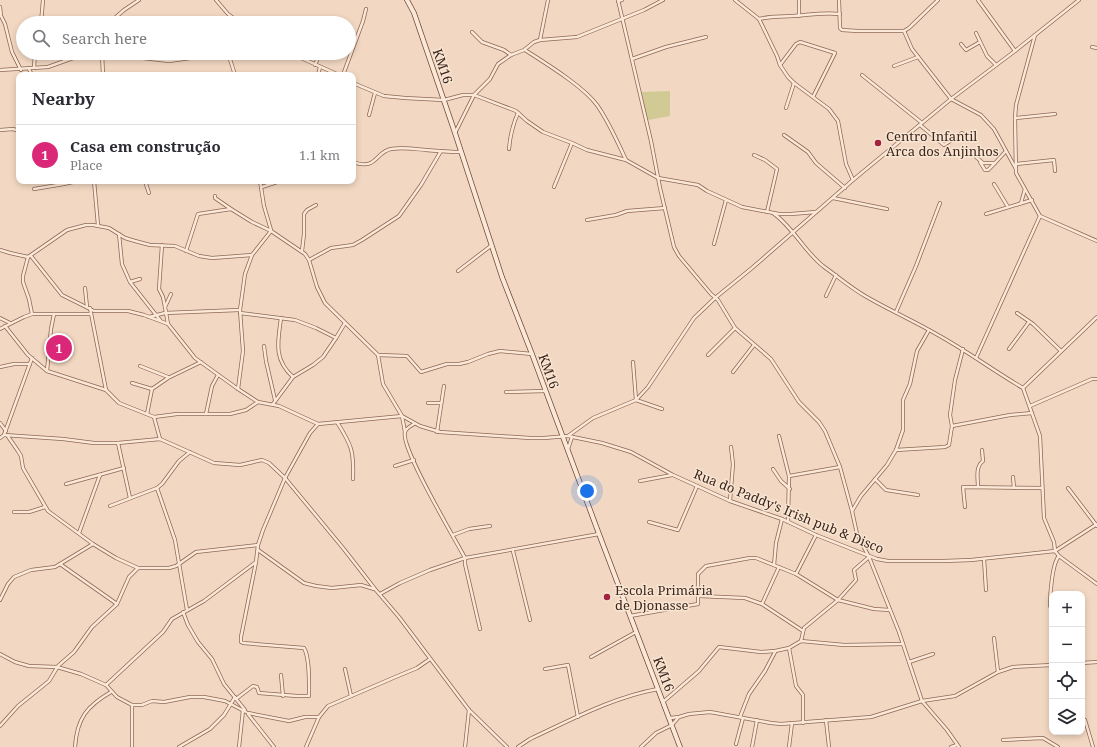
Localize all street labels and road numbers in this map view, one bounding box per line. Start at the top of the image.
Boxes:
street label: KM16 [429,46,457,86]
street label: KM16 [534,351,564,391]
street label: Rua do Paddy's Irish pub & Disco [691,465,887,557]
street label: KM16 [649,654,679,694]

